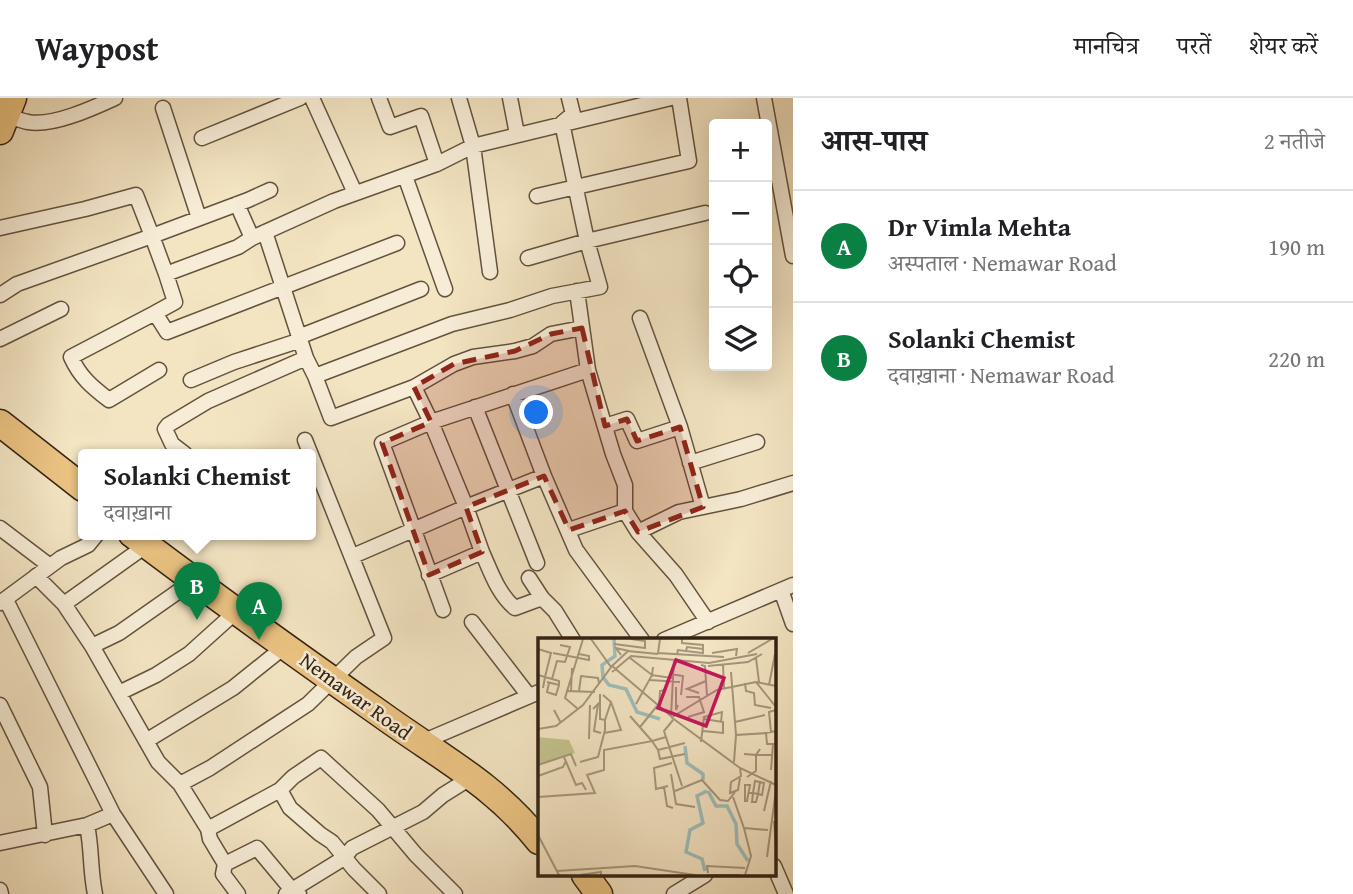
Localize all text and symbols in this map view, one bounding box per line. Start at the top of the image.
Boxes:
text: Waypost [35,24,159,72]
text: मानचित्र [1074,28,1139,63]
text: परतें [1177,28,1211,63]
text: शेयर करें [1249,28,1318,63]
text: आस-पास [821,118,927,162]
map controls [709,119,772,371]
button: + [709,119,772,182]
text: 2 नतीजे [1264,124,1325,157]
button: − [709,182,772,245]
text: Dr Vimla Mehta [888,207,1071,246]
text: A [837,230,851,263]
text: 190 m [1268,230,1325,263]
button: locate [709,245,772,308]
text: अस्पताल · Nemawar Road [888,246,1117,279]
button: layers [709,308,772,371]
text: Solanki Chemist [888,319,1075,358]
text: B [837,342,851,375]
text: 220 m [1268,342,1325,375]
text: दवाख़ाना · Nemawar Road [888,358,1115,391]
your location [519,395,553,429]
popup [78,449,316,540]
text: Solanki Chemist [104,456,291,495]
text: दवाख़ाना [104,495,172,528]
pin: B [174,562,220,620]
pin: A [236,582,282,640]
inset map [538,638,776,876]
street label: Nemawar Road [293,645,419,748]

